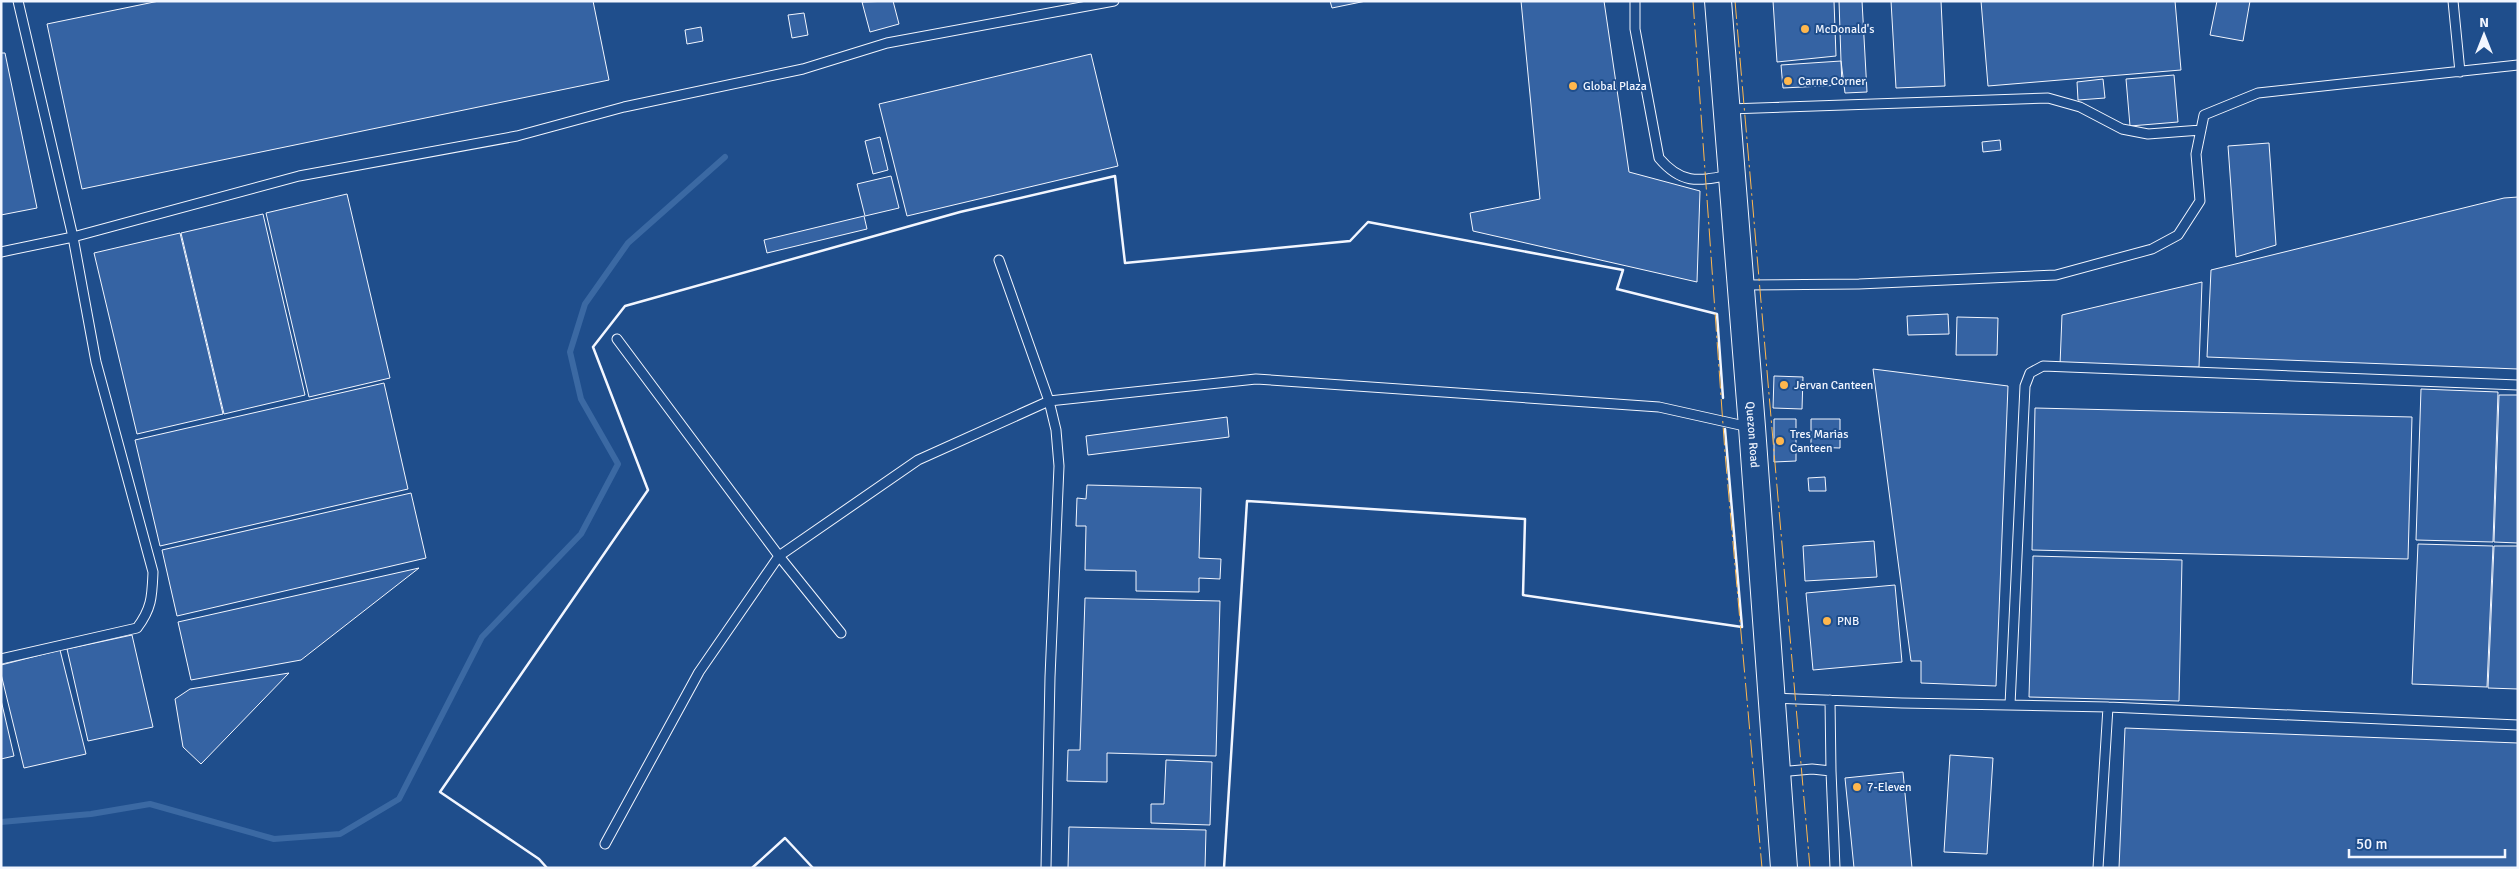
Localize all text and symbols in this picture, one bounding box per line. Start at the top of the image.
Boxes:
north arrow [2459,10,2509,60]
text: N [2479,14,2489,31]
place label: McDonald's [1815,22,1875,37]
marker: McDonald's [1799,23,1811,35]
place label: Carne Corner [1798,74,1866,89]
marker: Carne Corner [1782,75,1794,87]
place label: Global Plaza [1583,79,1647,94]
marker: Global Plaza [1567,80,1579,92]
place label: Jervan Canteen [1794,378,1873,393]
marker: Jervan Canteen [1778,379,1790,391]
street label: Quezon Road [1742,401,1762,468]
place label: Tres Marias Canteen [1790,427,1848,456]
marker: Tres Marias Canteen [1774,435,1786,447]
place label: PNB [1837,614,1859,629]
marker: PNB [1821,615,1833,627]
place label: 7-Eleven [1867,780,1912,795]
marker: 7-Eleven [1851,781,1863,793]
scale bar [2349,826,2505,858]
text: 50 m [2356,835,2387,853]

